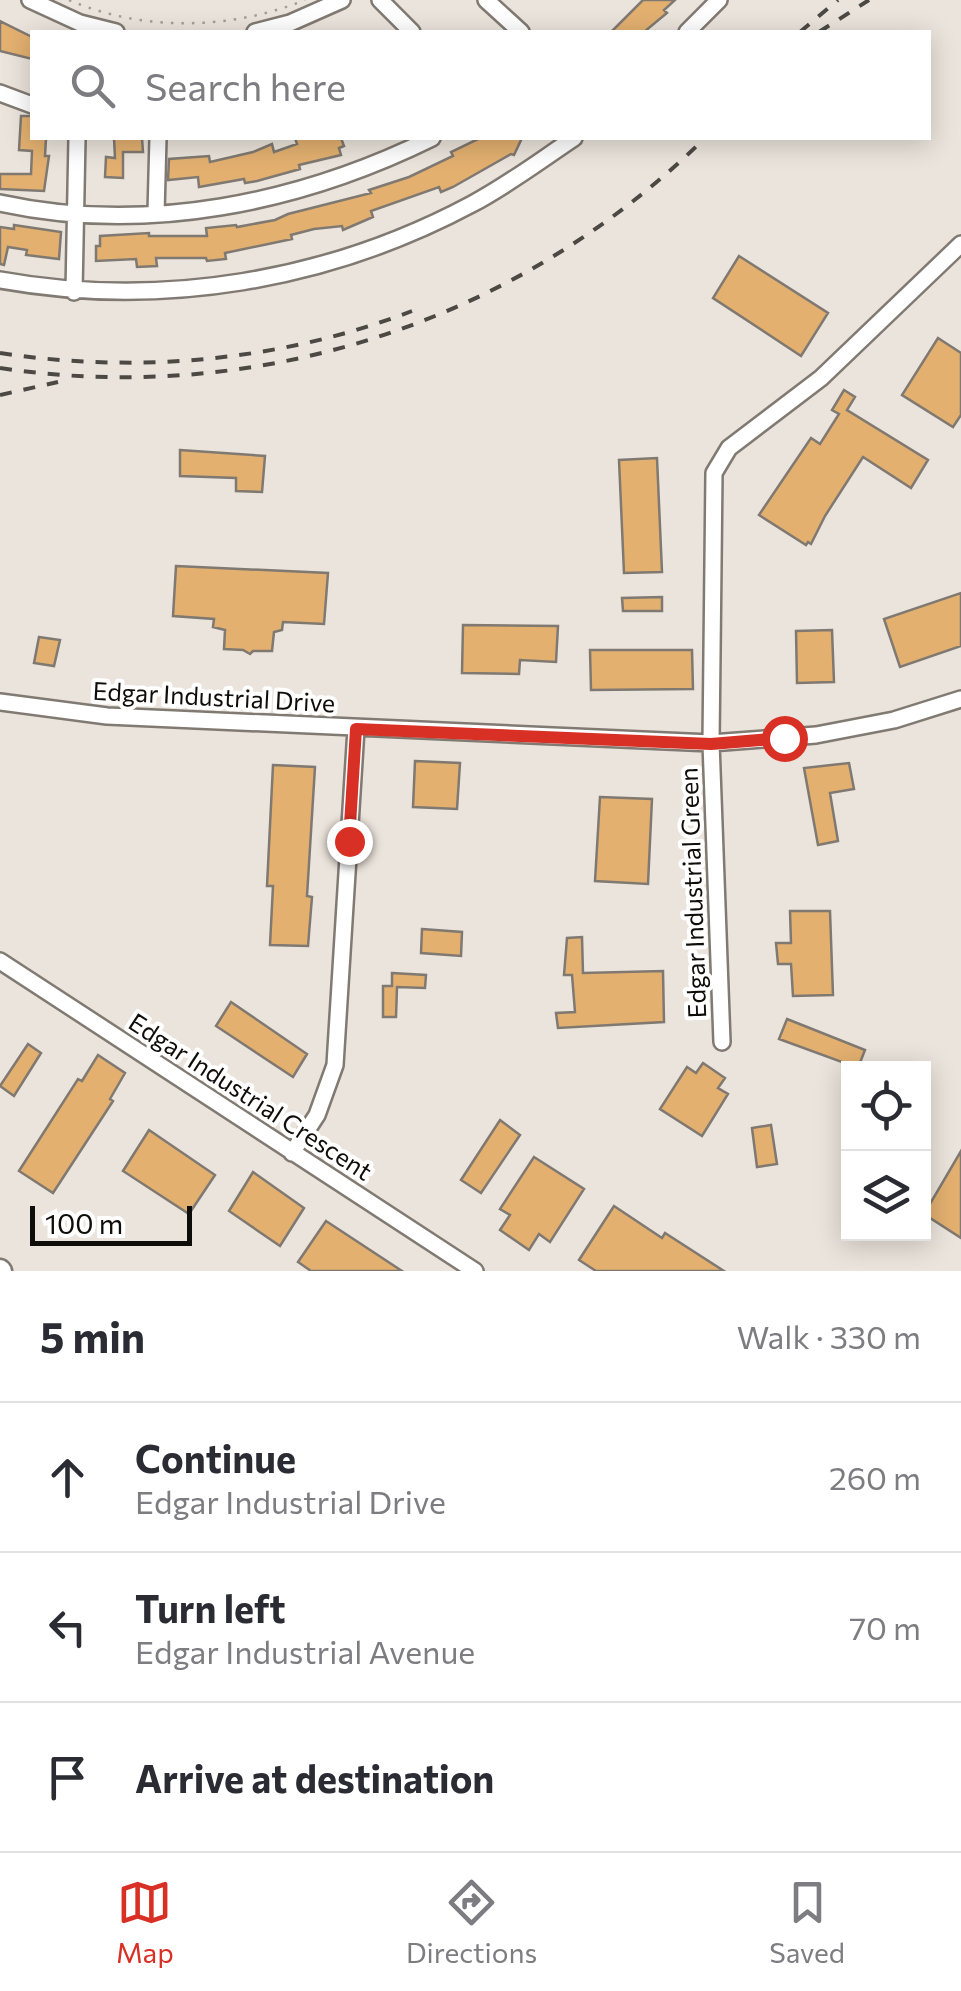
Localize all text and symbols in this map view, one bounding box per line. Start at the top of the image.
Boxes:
search box [30,30,931,140]
icon: search [65,58,120,113]
text: Search here [145,62,346,109]
street label: Edgar Industrial Drive [92,675,336,717]
route start [762,716,808,762]
street label: Edgar Industrial Green [673,767,711,1019]
route end [327,819,373,865]
street label: Edgar Industrial Crescent [124,1006,378,1186]
map controls [841,1061,931,1241]
button: locate [841,1061,931,1151]
button: layers [841,1151,931,1241]
scale bar [30,1201,192,1246]
text: 100 m [45,1206,123,1240]
text: 5 min [40,1310,145,1362]
text: Walk · 330 m [737,1316,921,1356]
text: Continue [135,1434,296,1481]
icon: ahead [40,1450,95,1505]
text: 260 m [829,1457,921,1497]
text: Edgar Industrial Drive [135,1481,446,1521]
text: Turn left [135,1584,286,1631]
icon: left [40,1600,95,1655]
text: 70 m [849,1607,921,1647]
text: Edgar Industrial Avenue [135,1631,475,1671]
icon: arrive [40,1750,95,1805]
text: Arrive at destination [135,1754,494,1801]
tab: Map [116,1875,174,1969]
tab: Directions [406,1875,537,1969]
tab: Saved [769,1875,845,1969]

